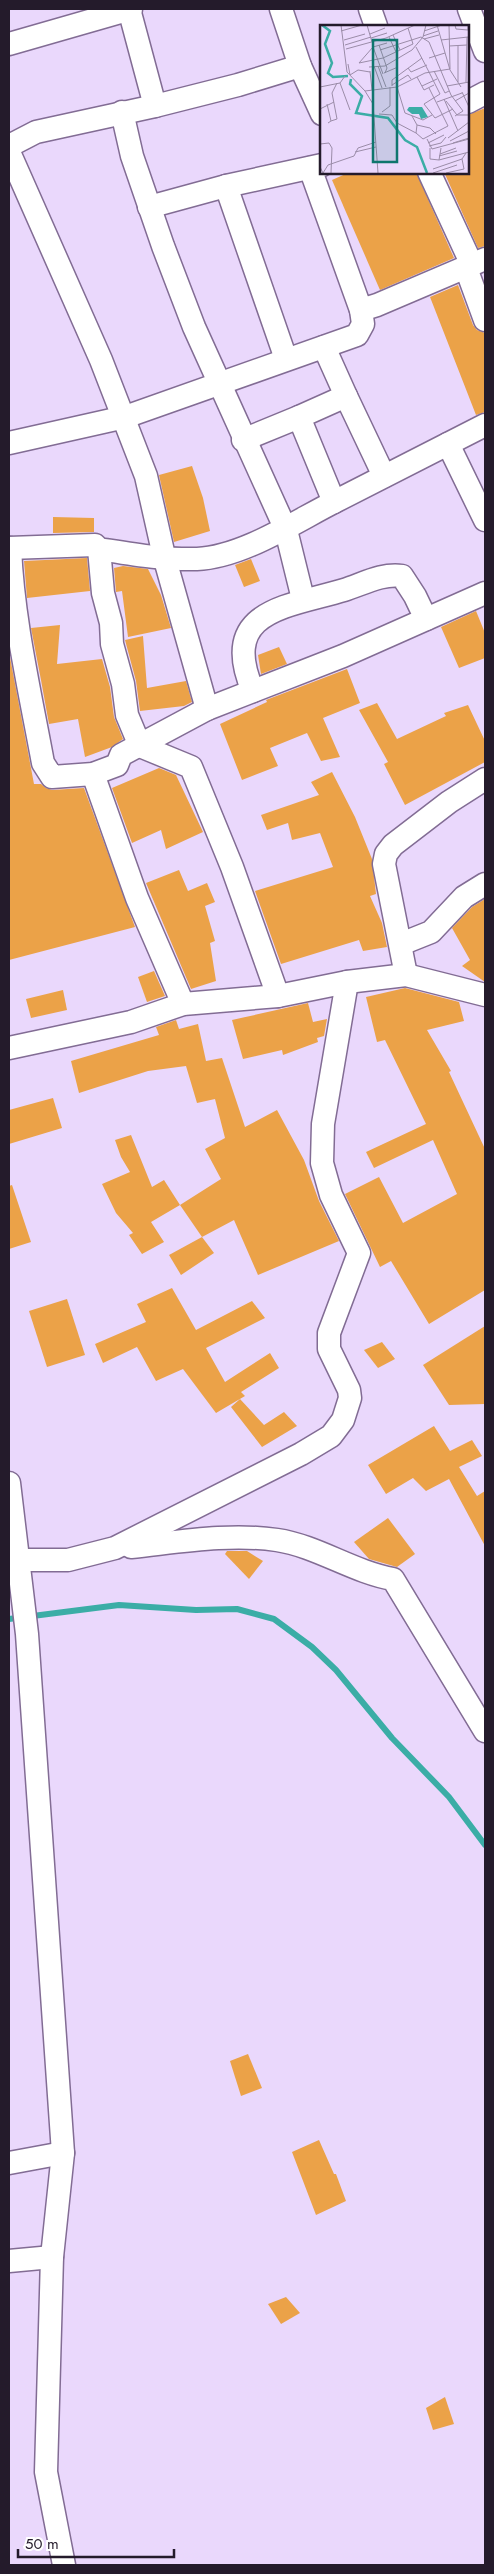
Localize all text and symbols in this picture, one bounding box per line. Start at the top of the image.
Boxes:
inset map [320,25,469,174]
scale bar [18,2526,174,2558]
text: 50 m [25,2533,59,2555]

